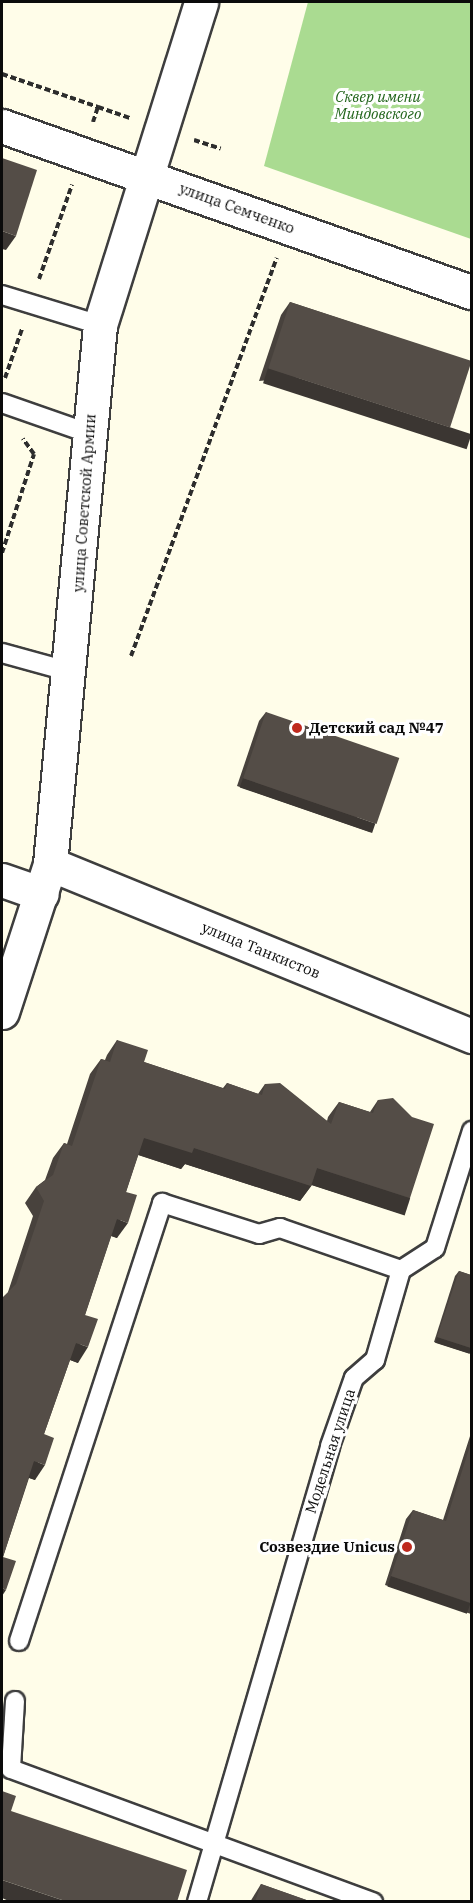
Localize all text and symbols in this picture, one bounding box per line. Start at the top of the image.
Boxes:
park label: Сквер имени Миндовского [335,87,421,122]
street label: улица Семченко [177,179,297,237]
street label: улица Советской Армии [69,413,99,593]
place label: Детский сад №47 [309,719,444,737]
marker: Детский сад №47 [290,721,304,735]
street label: улица Танкистов [199,918,323,982]
street label: Модельная улица [301,1386,359,1516]
place label: Созвездие Unicus [259,1538,395,1556]
marker: Созвездие Unicus [400,1540,414,1554]

